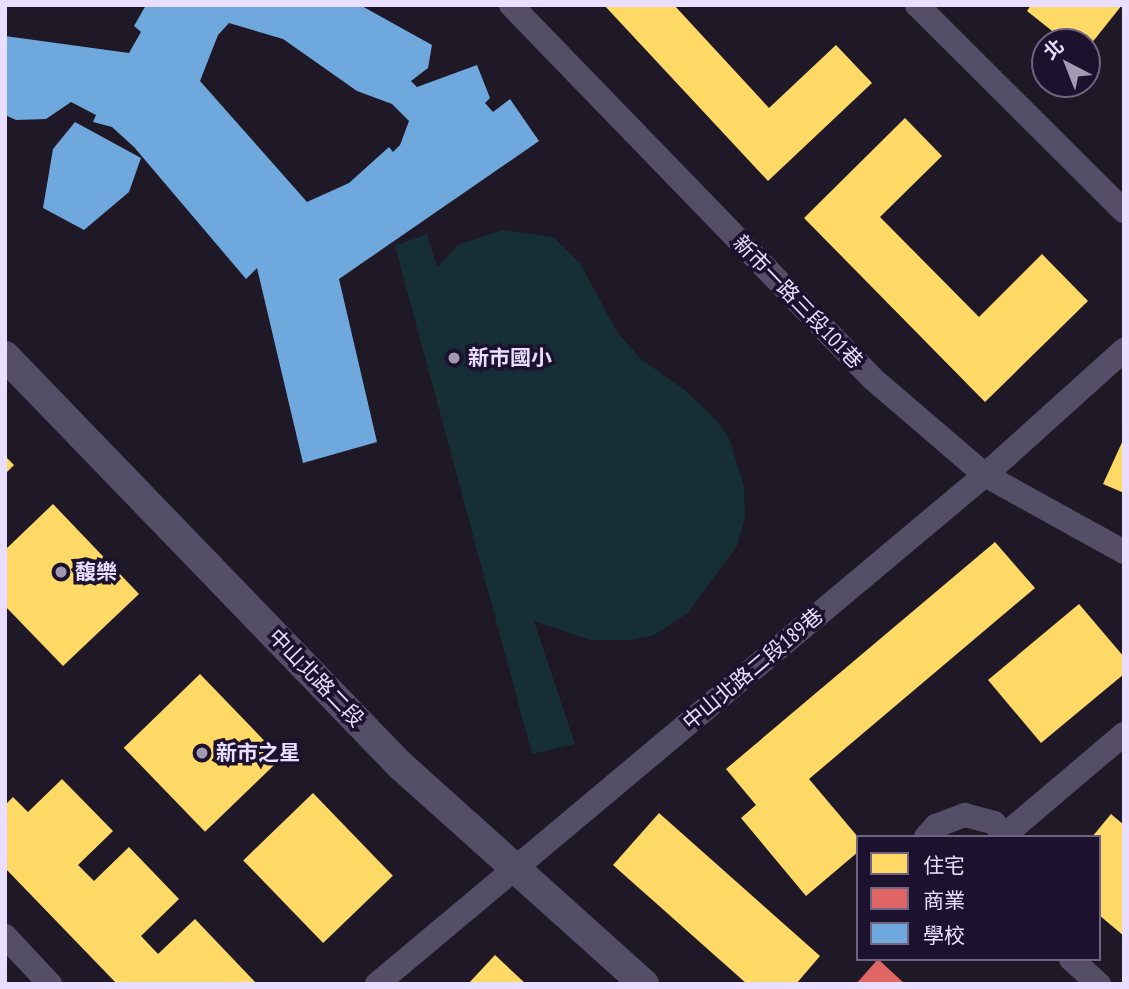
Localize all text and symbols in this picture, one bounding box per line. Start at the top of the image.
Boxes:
north arrow [1031,28,1101,98]
text: 北 [1038,34,1068,64]
street label: 新市一路三段101巷 [728,230,868,374]
place label: 新市國小 [468,345,552,371]
marker: 新市國小 [446,350,462,366]
place label: 馥樂 [75,559,117,585]
marker: 馥樂 [53,564,69,580]
street label: 中山北路二段189巷 [678,603,828,735]
street label: 中山北路二段 [263,624,369,732]
place label: 新市之星 [216,740,300,766]
marker: 新市之星 [194,745,210,761]
legend [856,835,1101,961]
text: 住宅 [923,852,965,879]
text: 商業 [923,887,965,914]
text: 學校 [923,922,965,949]

